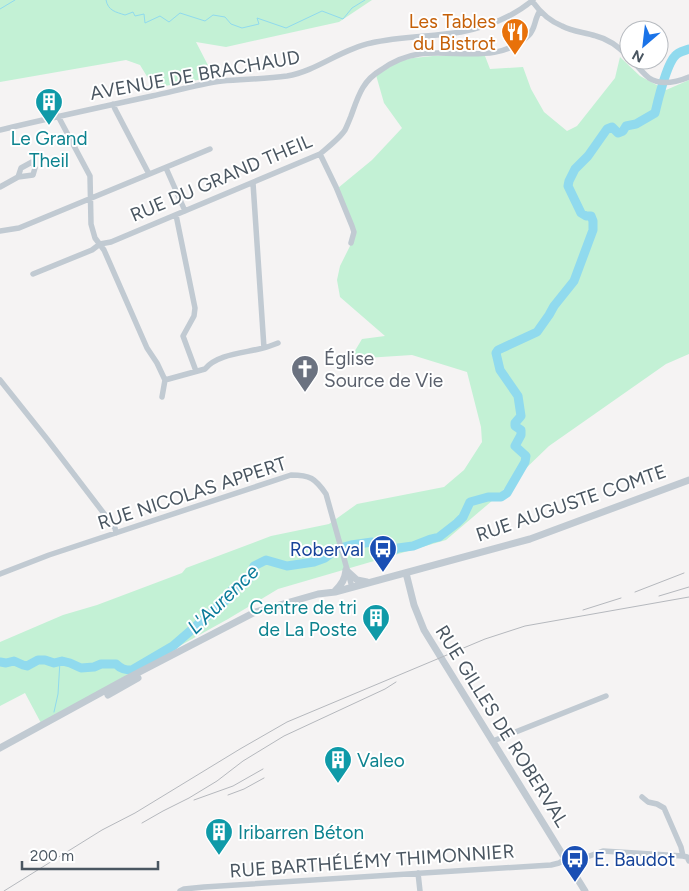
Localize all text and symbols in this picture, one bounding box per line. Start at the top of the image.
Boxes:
place label: Les Tables du Bistrot [409,10,496,55]
restaurant icon: Les Tables du Bistrot [500,17,530,56]
north arrow [619,20,669,70]
street label: AVENUE DE BRACHAUD [88,45,302,105]
text: N [629,46,647,66]
building icon: Le Grand Theil [34,87,64,126]
place label: Le Grand Theil [10,127,88,172]
street label: RUE DU GRAND THEIL [127,129,315,227]
place label: Église Source de Vie [324,347,443,392]
church icon: Église Source de Vie [290,354,320,393]
street label: RUE NICOLAS APPERT [95,451,290,534]
street label: RUE AUGUSTE COMTE [473,460,669,546]
bus stop icon: Roberval [368,534,398,573]
place label: Roberval [290,538,364,561]
water label: L'Aurence [182,559,264,639]
place label: Centre de tri de La Poste [249,596,357,641]
building icon: Centre de tri de La Poste [361,603,391,642]
street label: RUE GILLES DE ROBERVAL [430,621,574,831]
building icon: Valeo [323,745,353,784]
place label: Valeo [357,749,405,772]
building icon: Iribarren Béton [204,817,234,856]
place label: Iribarren Béton [238,821,364,844]
scale bar [22,838,159,870]
street label: RUE BARTHÉLÉMY THIMONNIER [229,840,515,882]
bus stop icon: E. Baudot [560,844,590,883]
text: 200 m [30,847,74,865]
place label: E. Baudot [594,848,675,871]

